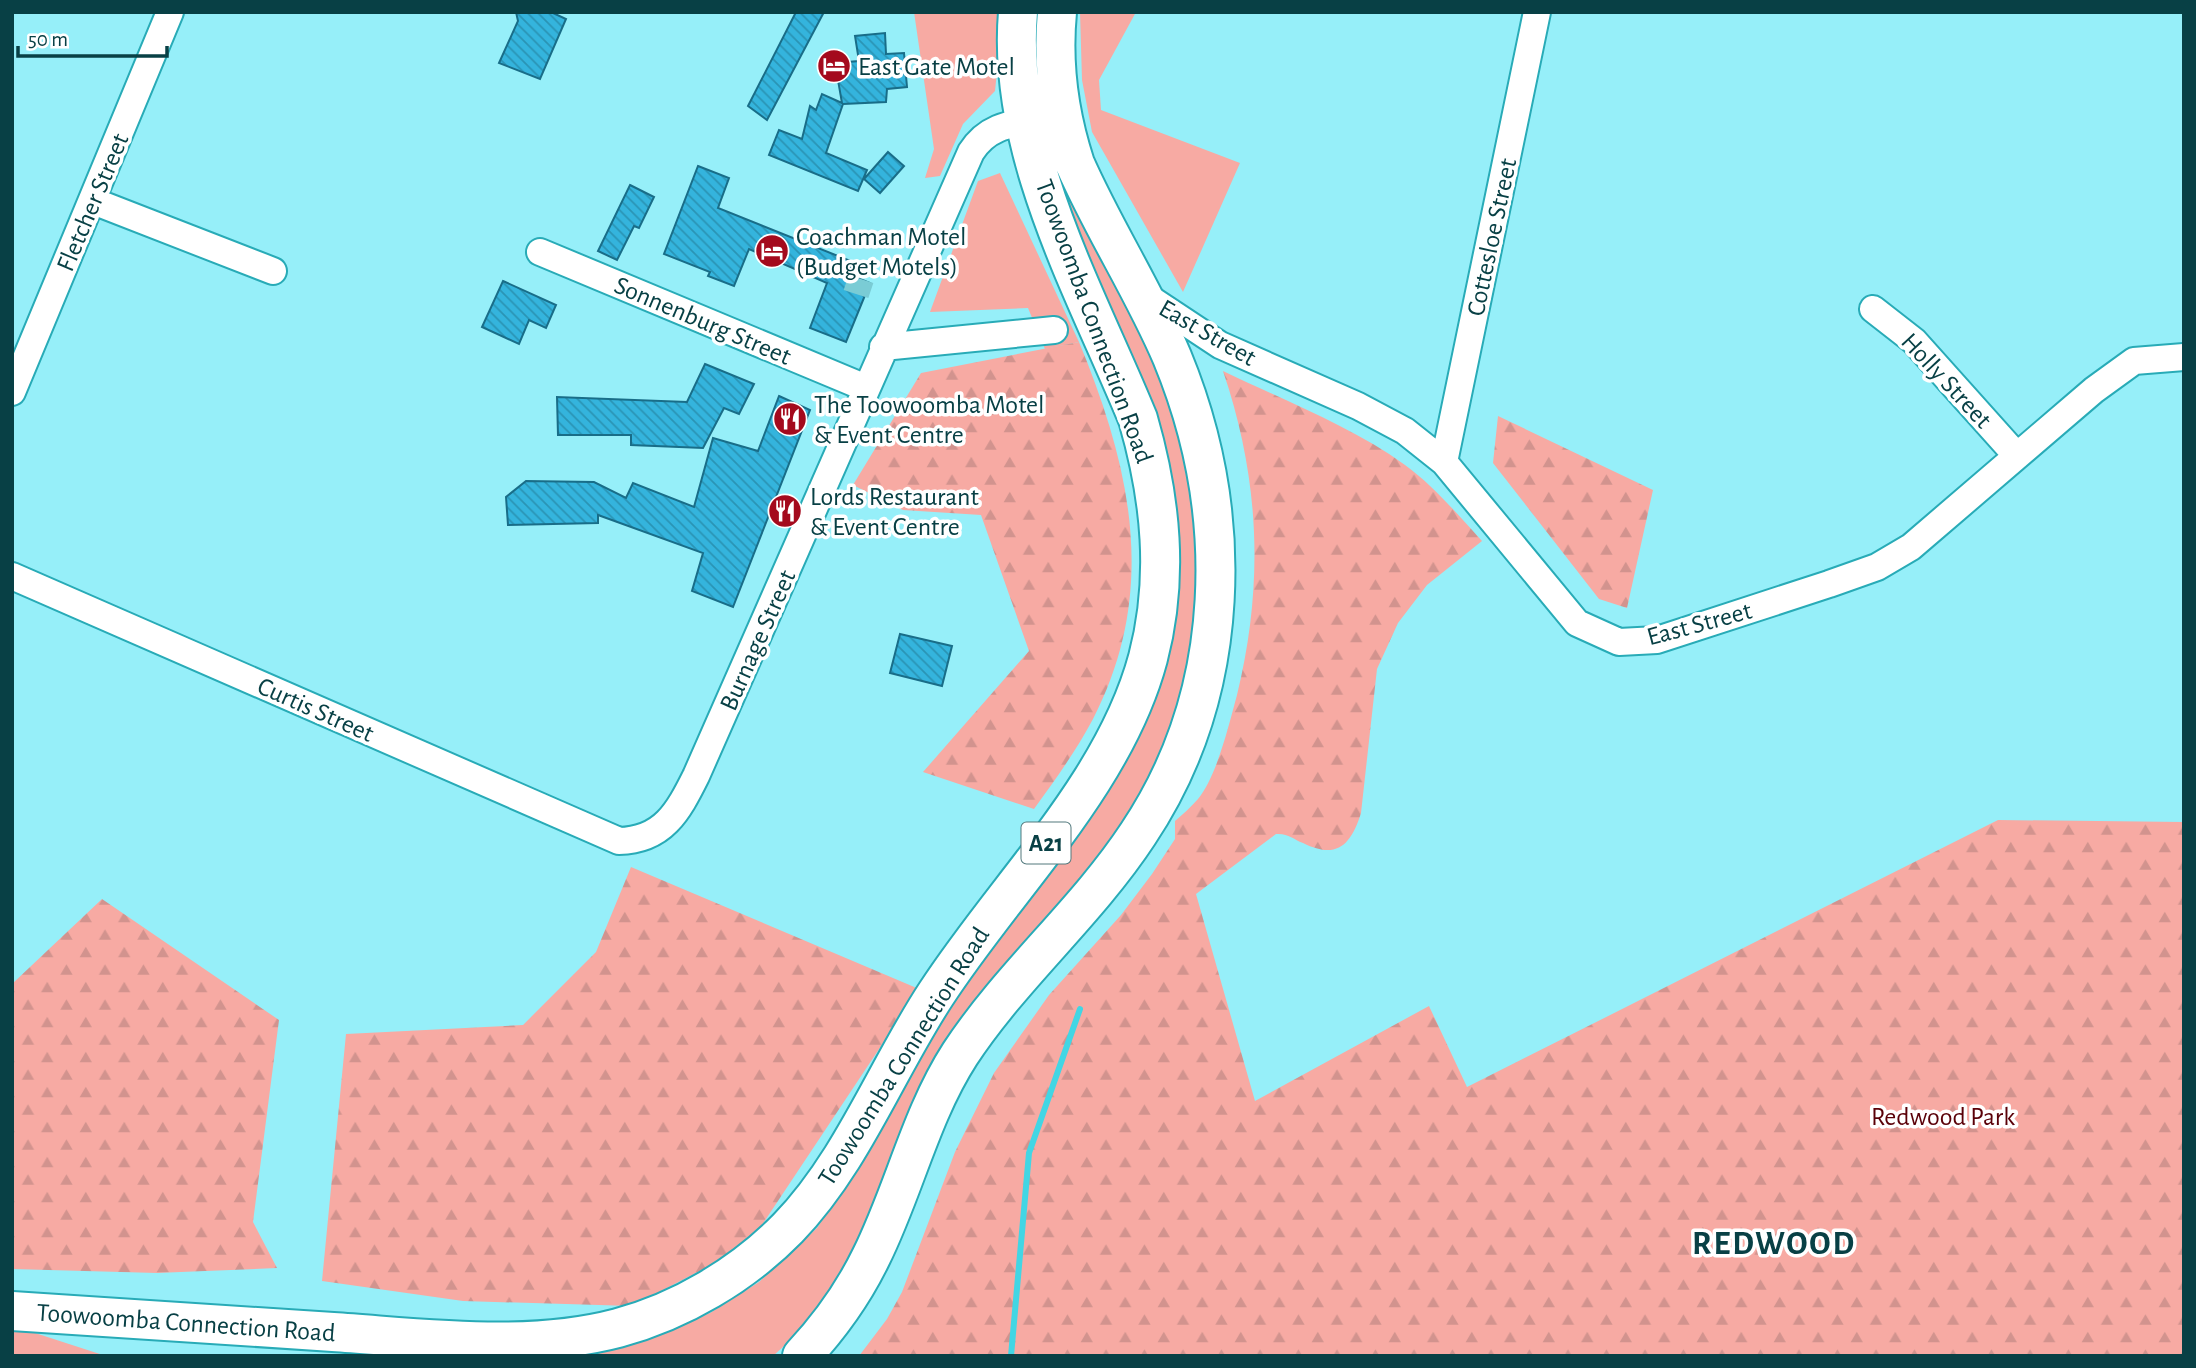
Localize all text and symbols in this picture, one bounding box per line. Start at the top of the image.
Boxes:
scale bar [18,14,166,58]
text: 50 m [28,29,68,50]
hotel icon: East Gate Motel [815,47,853,85]
place label: East Gate Motel [858,54,1015,80]
street label: Fletcher Street [52,130,134,275]
street label: Cottesloe Street [1463,156,1521,318]
street label: Toowoomba Connection Road [1031,176,1158,467]
place label: Coachman Motel (Budget Motels) [796,224,966,280]
hotel icon: Coachman Motel (Budget Motels) [753,232,791,270]
street label: Sonnenburg Street [610,272,795,370]
street label: East Street [1154,295,1261,371]
street label: Holly Street [1896,328,1997,433]
place label: The Toowoomba Motel & Event Centre [814,392,1044,448]
restaurant icon: The Toowoomba Motel & Event Centre [771,400,809,438]
place label: Lords Restaurant & Event Centre [810,484,979,540]
restaurant icon: Lords Restaurant & Event Centre [766,492,804,530]
street label: Burnage Street [715,566,800,715]
street label: East Street [1644,598,1755,650]
street label: Curtis Street [254,673,378,747]
road number: A21 [1021,822,1070,864]
street label: Toowoomba Connection Road [813,923,994,1190]
park label: Redwood Park [1871,1104,2015,1130]
district label: REDWOOD [1692,1228,1856,1261]
street label: Toowoomba Connection Road [36,1300,336,1346]

